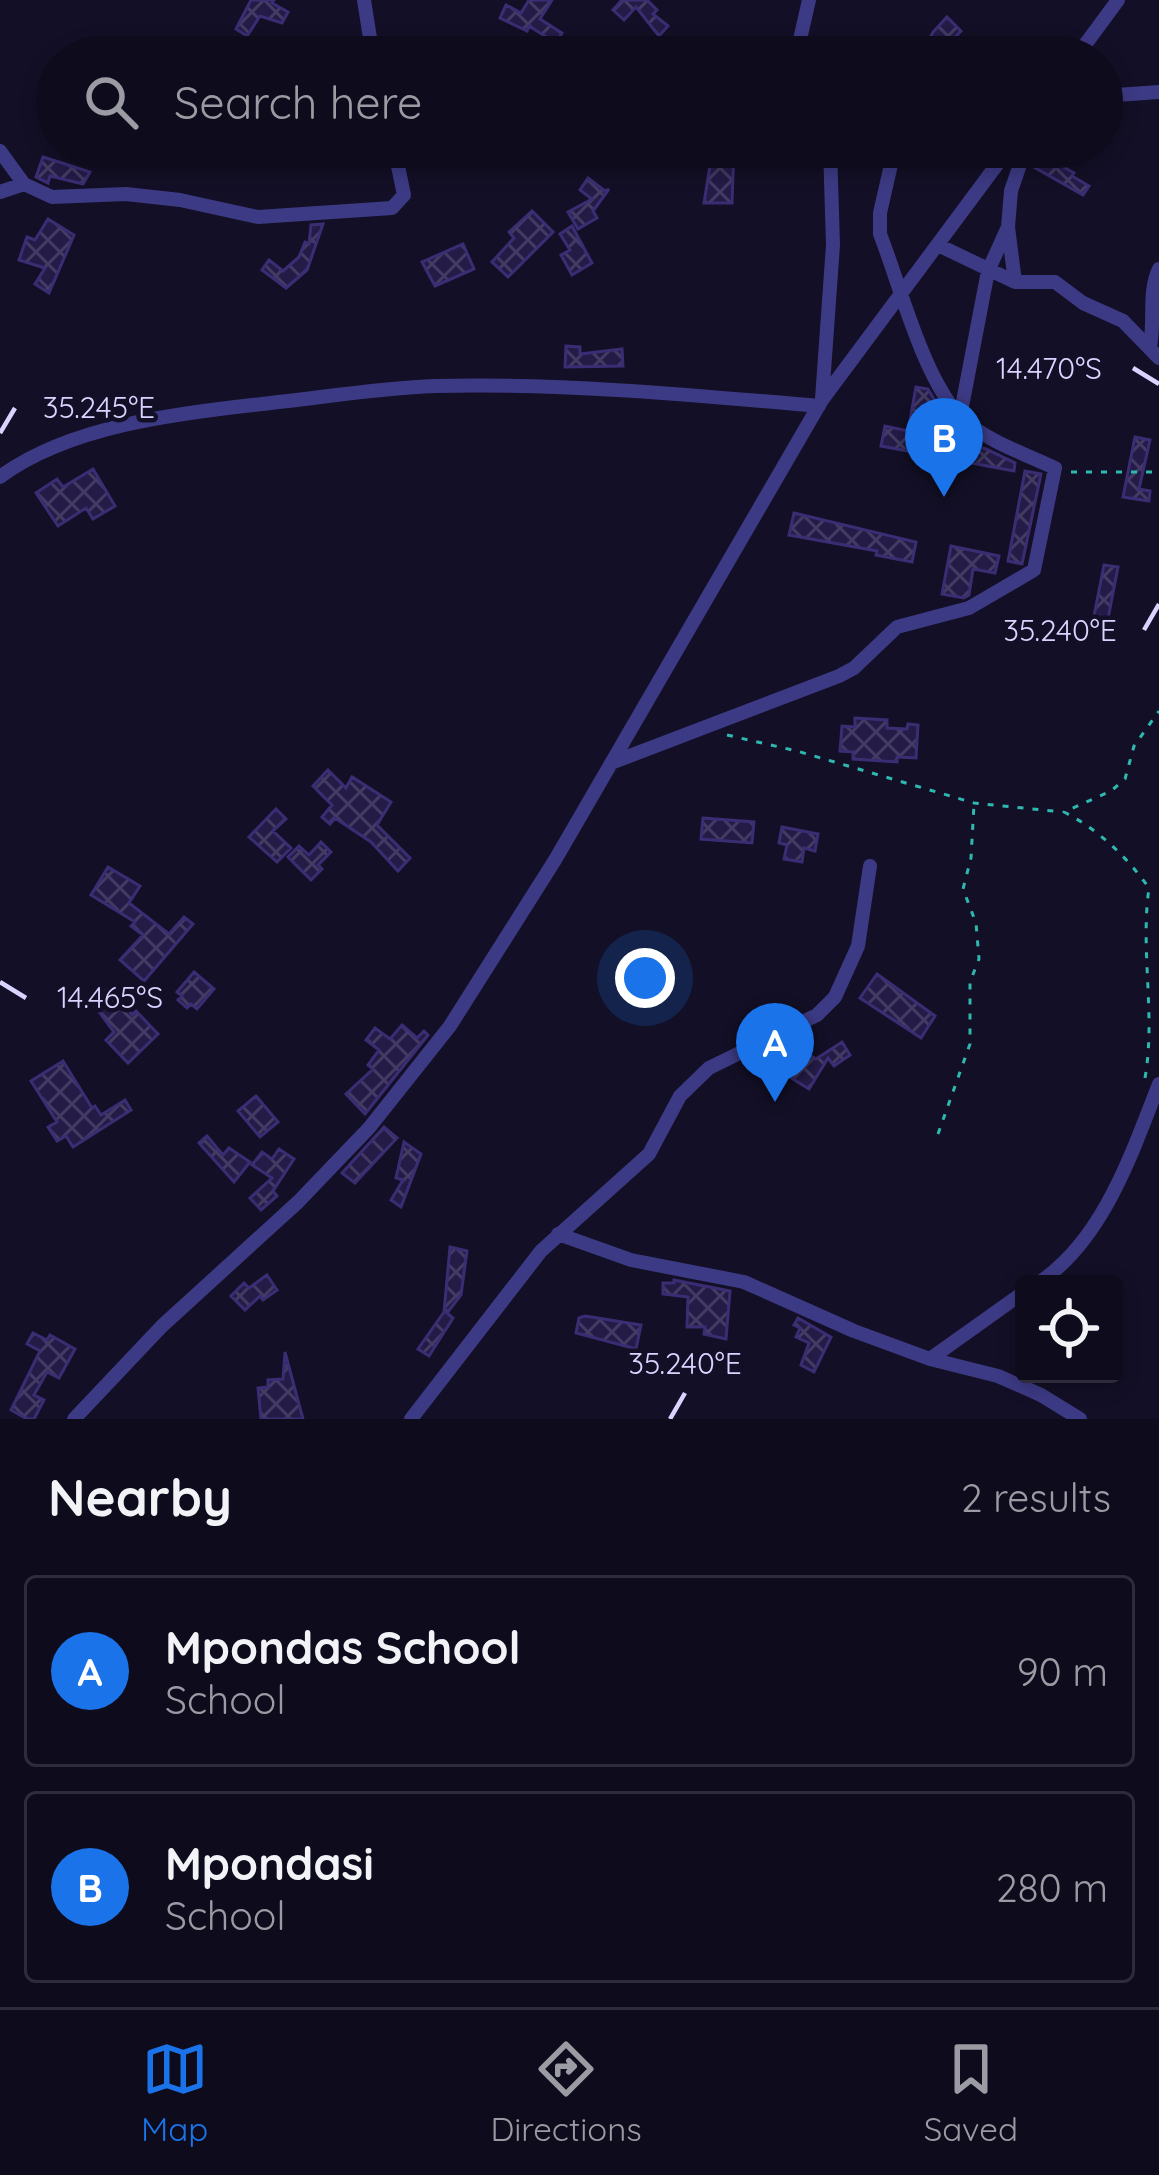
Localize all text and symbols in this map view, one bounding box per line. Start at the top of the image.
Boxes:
search box [36,36,1123,168]
icon: search [78,69,144,135]
text: Search here [174,74,422,130]
text: 14.470°S [996,349,1102,387]
text: 35.245°E [43,388,155,426]
pin: B [905,398,983,497]
text: 35.240°E [1003,611,1117,649]
your location [615,948,675,1008]
text: 14.465°S [57,978,163,1016]
pin: A [736,1003,814,1102]
map controls [1015,1275,1123,1383]
button: locate [1015,1275,1123,1383]
text: 35.240°E [628,1344,742,1382]
text: Nearby [48,1465,232,1529]
text: 2 results [961,1473,1111,1522]
text: Mpondas School [165,1619,521,1675]
text: A [78,1647,102,1696]
text: 90 m [1017,1647,1108,1696]
text: School [165,1675,285,1724]
text: Mpondasi [165,1835,374,1891]
text: B [77,1863,103,1912]
text: 280 m [996,1863,1108,1912]
text: School [165,1891,285,1940]
tab: Map [141,2036,208,2149]
tab: Directions [490,2036,642,2149]
tab: Saved [924,2036,1018,2149]

